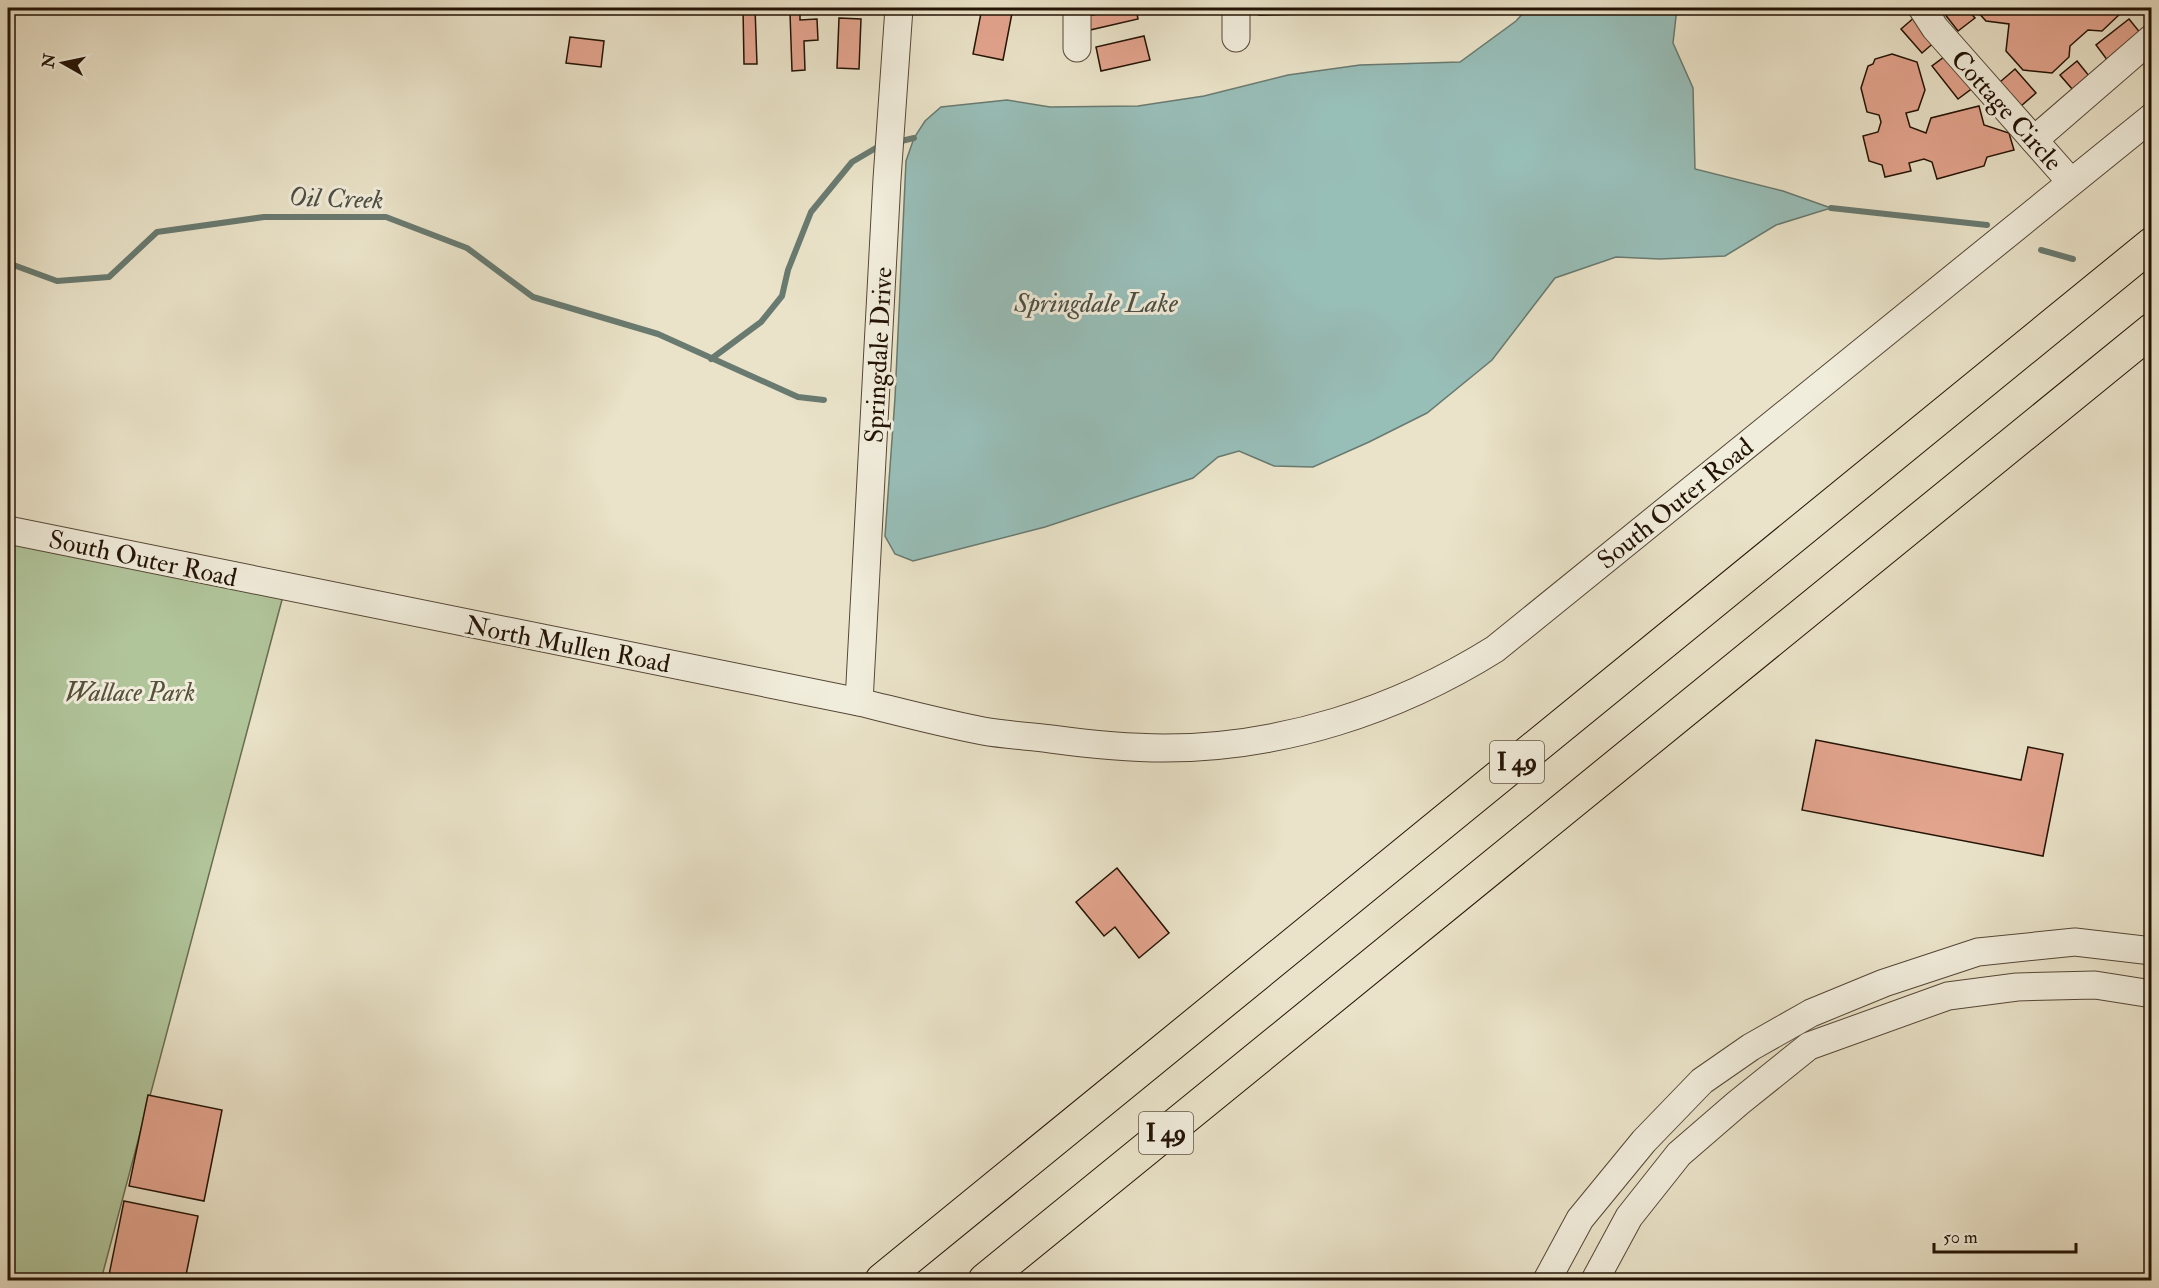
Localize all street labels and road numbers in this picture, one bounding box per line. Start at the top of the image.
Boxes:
street label: Cottage Circle [1944,44,2069,178]
street label: Springdale Drive [858,266,901,444]
street label: South Outer Road [1591,431,1760,576]
street label: South Outer Road [46,523,240,595]
street label: North Mullen Road [463,609,673,681]
road number: I 49 [1490,741,1544,783]
road number: I 49 [1139,1112,1193,1154]

